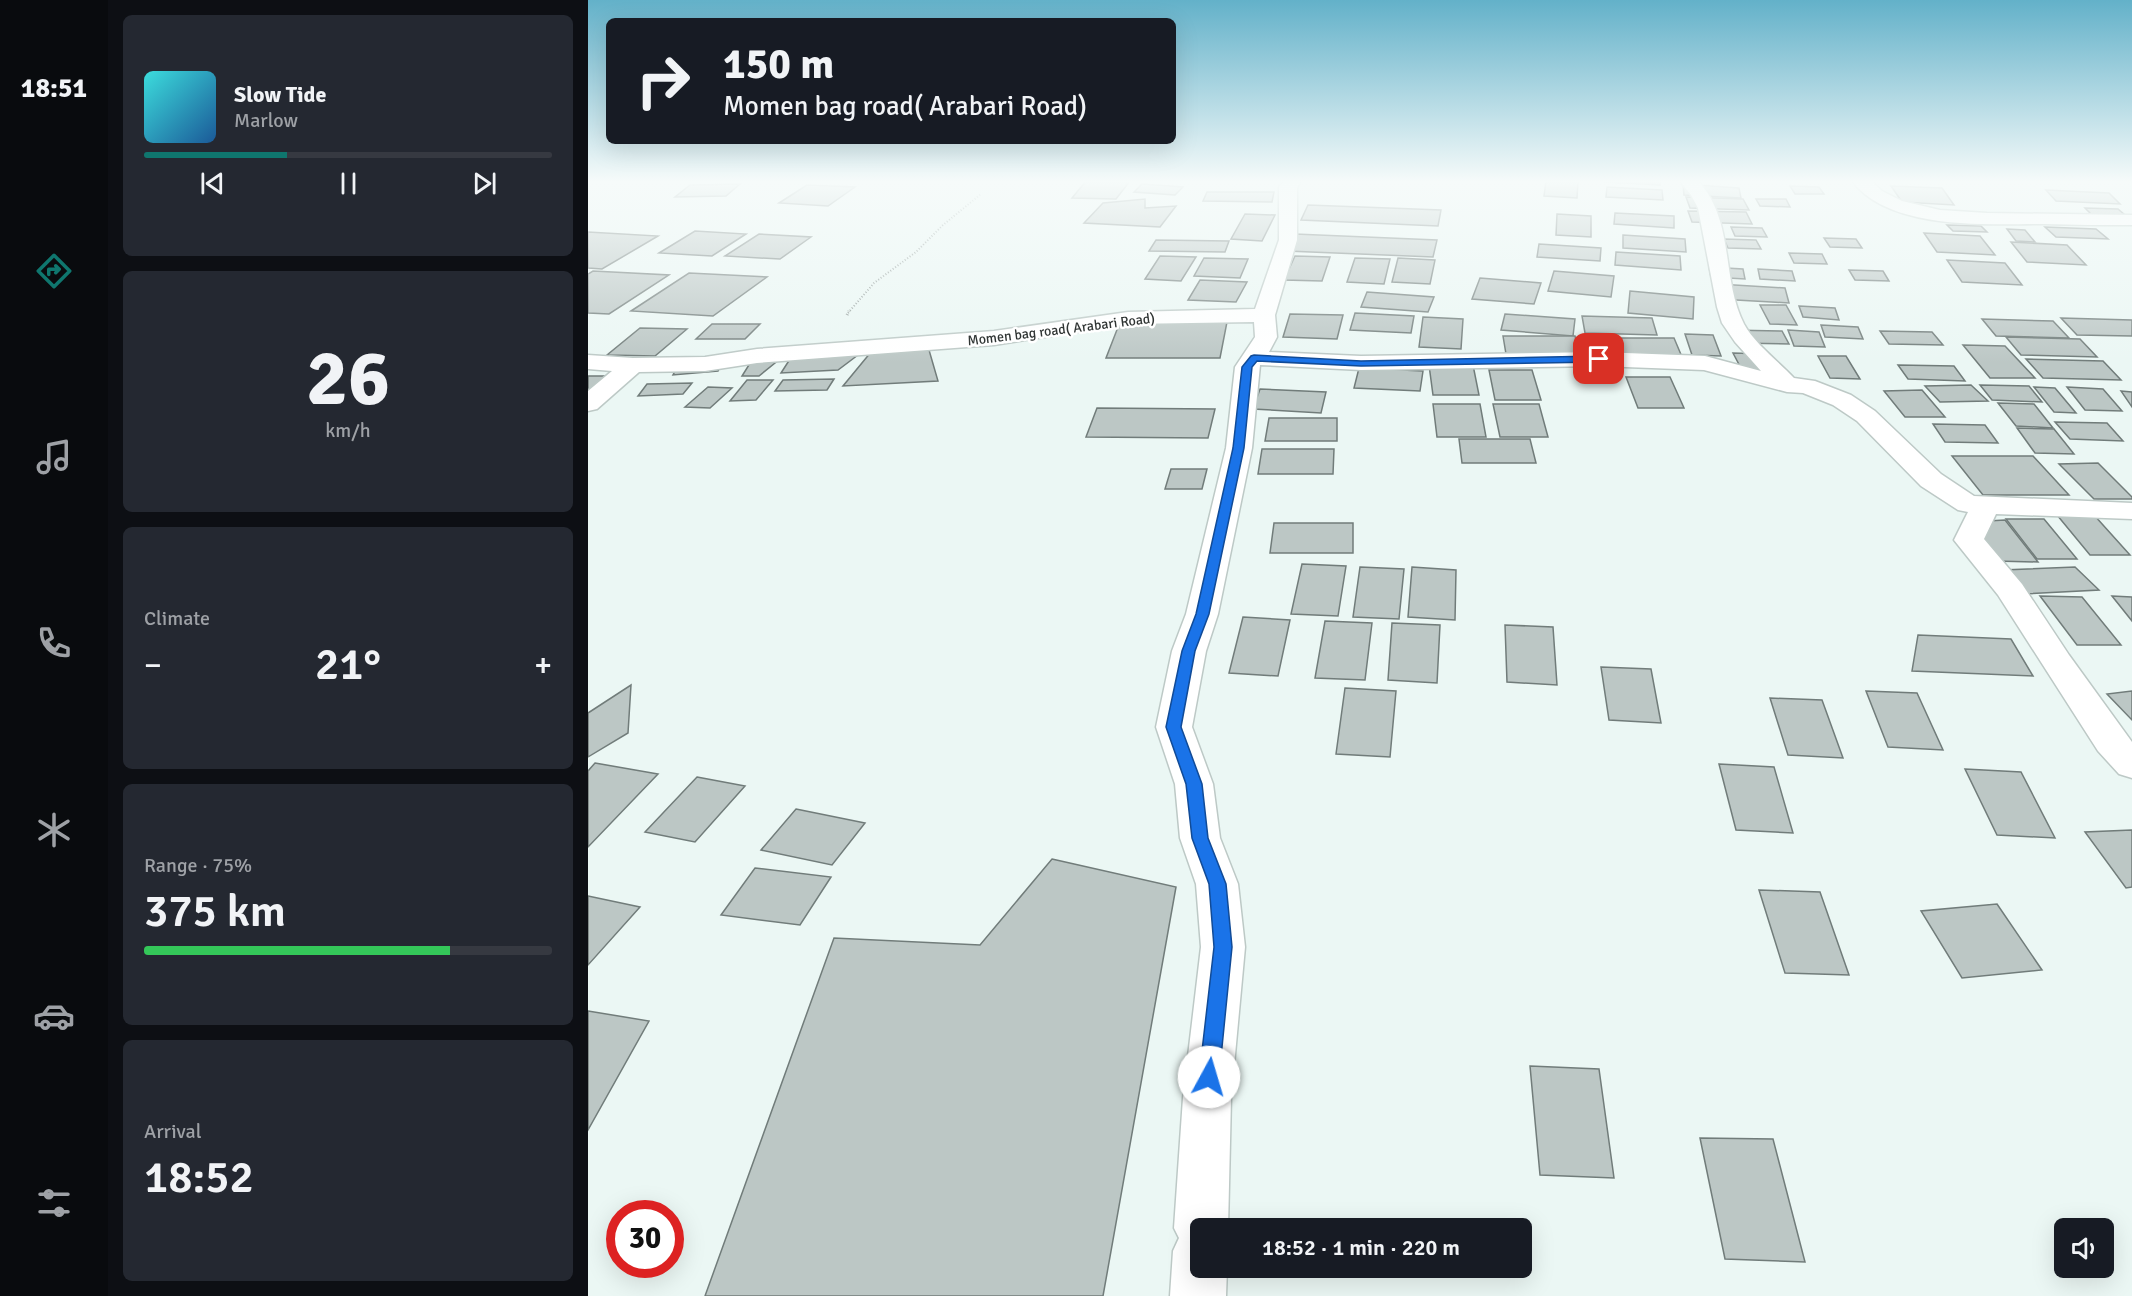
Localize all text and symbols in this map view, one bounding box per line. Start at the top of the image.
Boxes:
text: 150 m [723,39,834,90]
icon: right [624,42,702,120]
text: 18:51 [21,72,87,105]
text: Slow Tide [234,81,326,108]
text: Momen bag road( Arabari Road) [723,90,1087,123]
text: Marlow [234,108,298,133]
icon: previous [196,167,229,200]
icon: pause [332,167,365,200]
icon: next [468,167,501,200]
icon: directions [33,250,75,292]
street label: Momen bag road( Arabari Road) [966,310,1156,349]
text: 26 [306,331,390,427]
pin [1573,333,1624,384]
icon: arrive [1582,342,1615,375]
text: km/h [325,418,371,443]
icon: music [33,436,75,478]
text: Climate [144,606,210,631]
icon: phone [33,622,75,664]
text: 21° [315,637,381,692]
text: − [144,645,162,686]
text: + [534,645,552,686]
icon: climate [33,809,75,851]
text: Range · 75% [144,853,252,878]
text: 375 km [144,884,286,939]
icon: car [33,995,75,1037]
position arrow [1177,1045,1241,1109]
text: Arrival [144,1119,202,1144]
text: 18:52 [144,1150,254,1205]
icon: filters [33,1182,75,1224]
speed limit sign: 30 [606,1200,684,1278]
map controls [2054,1218,2114,1278]
button: sound [2054,1218,2114,1278]
text: 18:52 · 1 min · 220 m [1262,1234,1460,1261]

